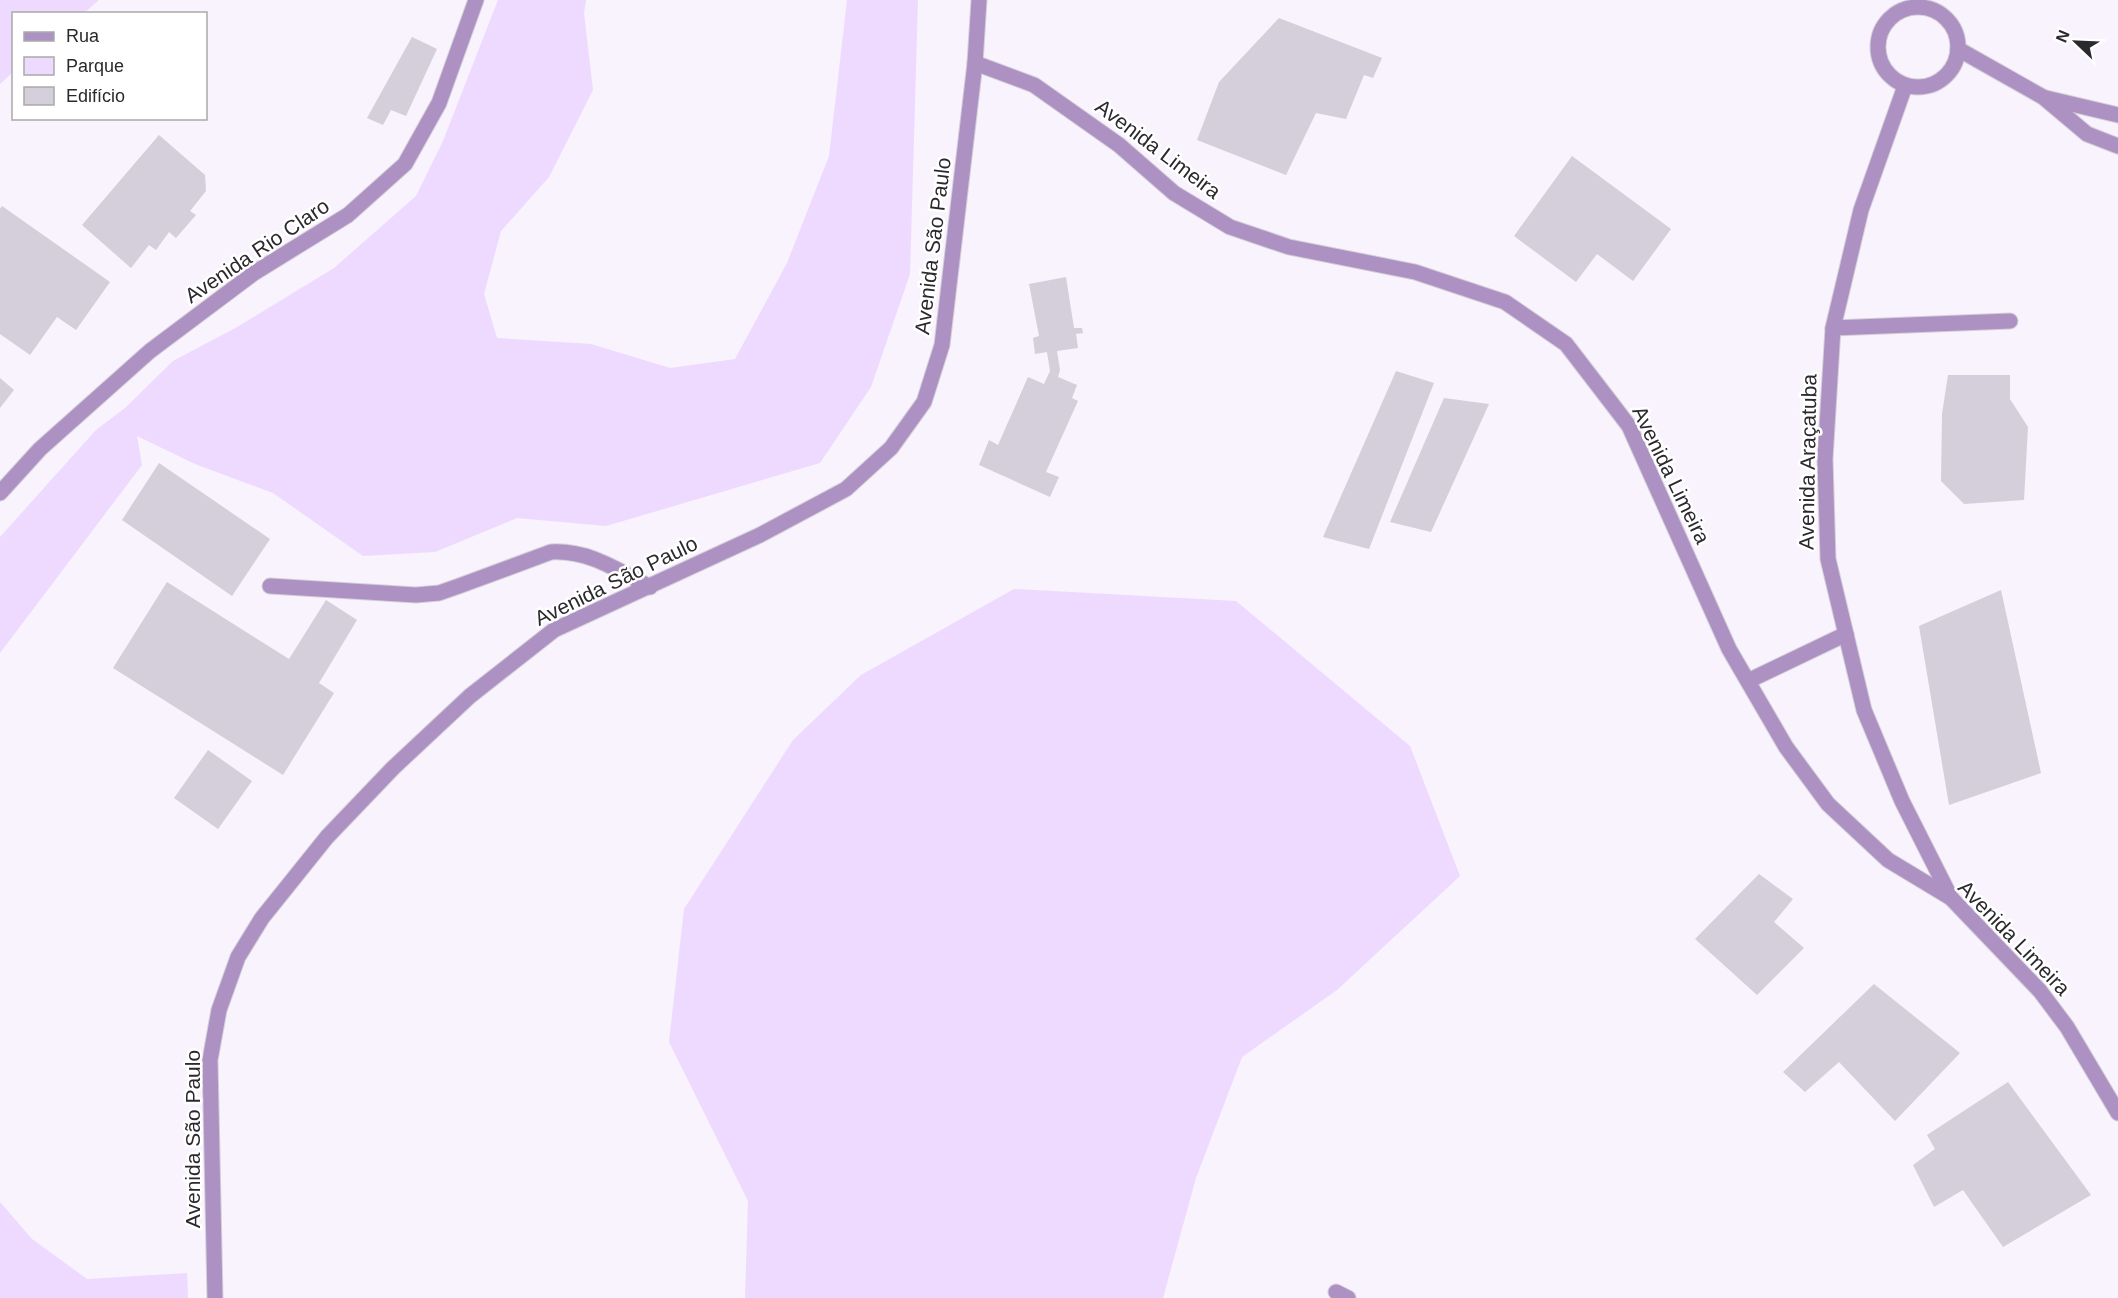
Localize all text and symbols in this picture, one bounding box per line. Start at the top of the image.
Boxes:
legend [12,12,207,120]
north arrow [2046,12,2106,72]
text: Rua [66,26,100,46]
text: N [2053,28,2073,45]
text: Parque [66,56,124,76]
text: Edifício [66,86,125,106]
street label: Avenida Limeira [1091,94,1225,203]
street label: Avenida São Paulo [910,156,955,336]
street label: Avenida Rio Claro [180,194,333,307]
street label: Avenida Araçatuba [1794,374,1821,550]
street label: Avenida Limeira [1628,402,1715,548]
street label: Avenida São Paulo [531,531,701,630]
street label: Avenida Limeira [1954,876,2075,1000]
street label: Avenida São Paulo [181,1050,204,1228]

